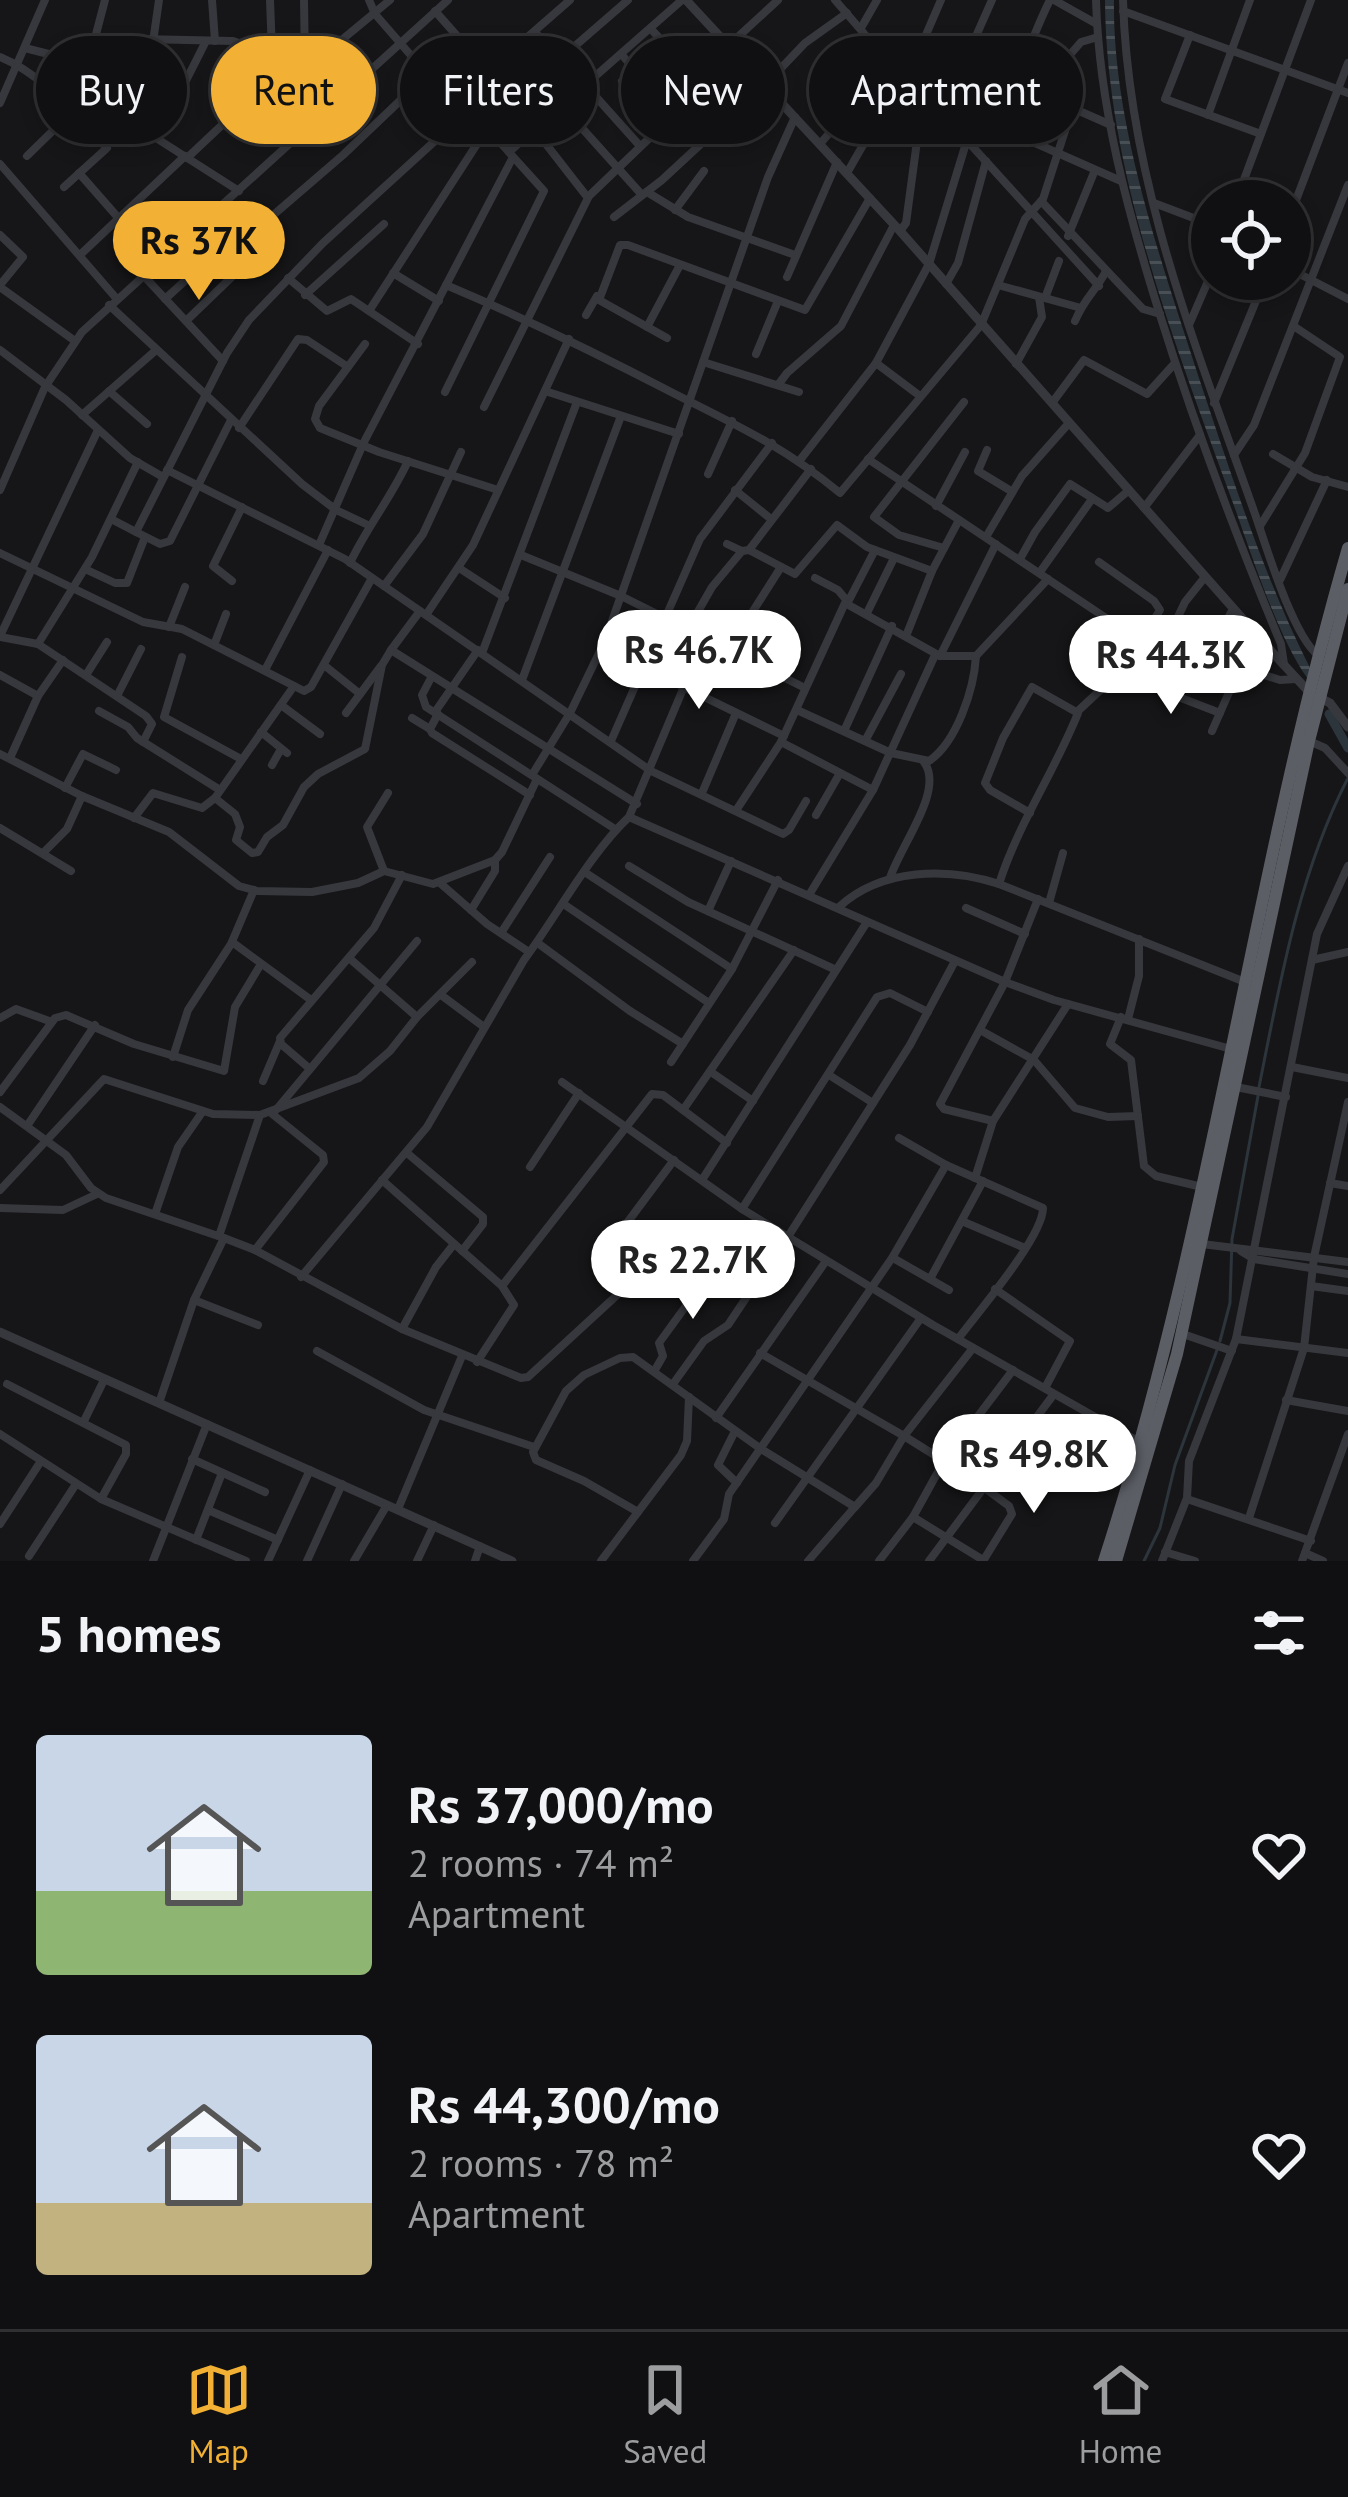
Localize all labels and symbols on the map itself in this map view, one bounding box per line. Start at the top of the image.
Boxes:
pin: Rs 37K [101,201,297,303]
pin: Rs 46.7K [575,610,823,712]
pin: Rs 44.3K [1047,615,1295,717]
pin: Rs 22.7K [569,1220,817,1322]
pin: Rs 49.8K [910,1414,1158,1516]

